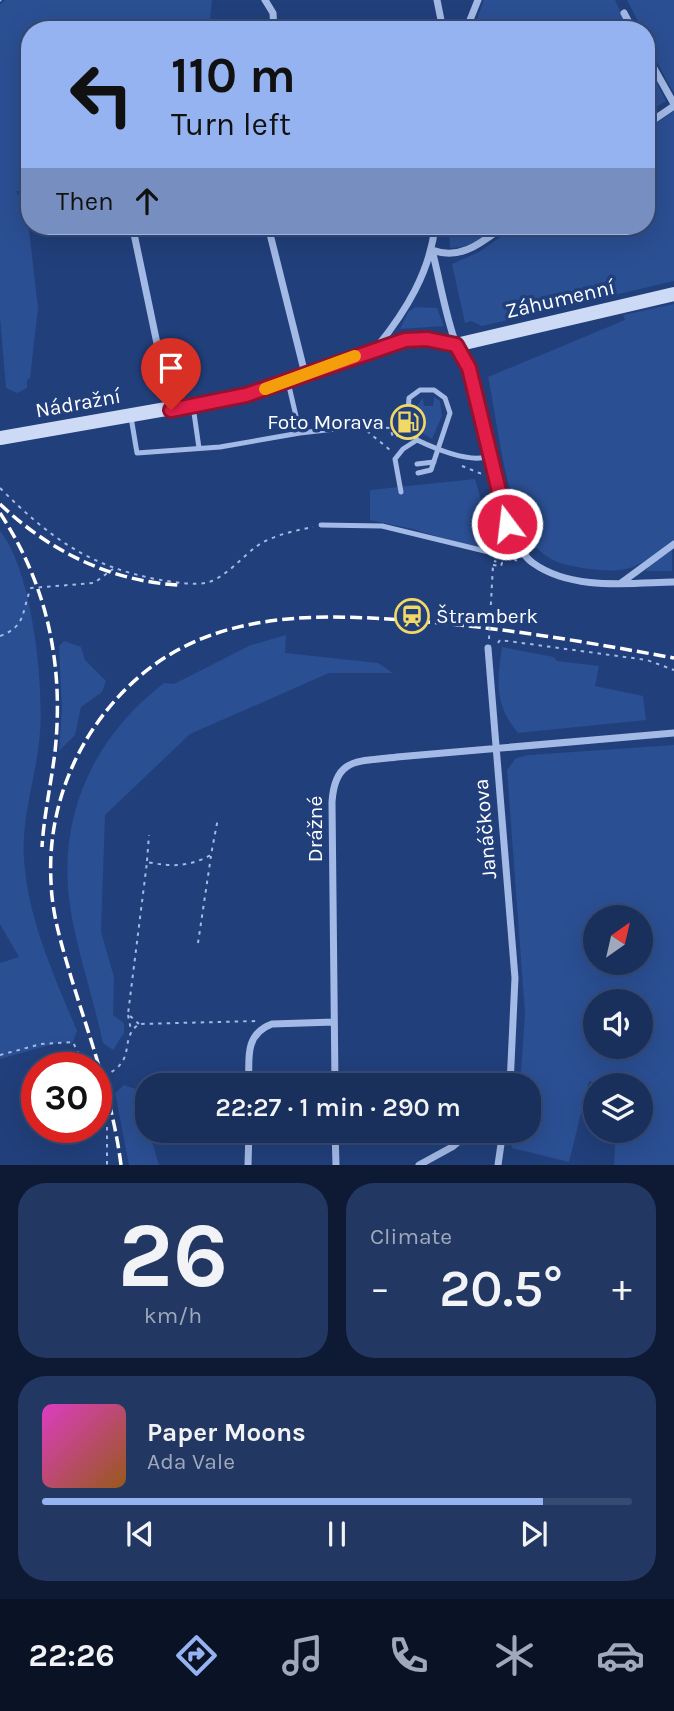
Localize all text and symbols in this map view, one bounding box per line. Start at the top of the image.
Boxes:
text: 110 m [171,47,296,104]
icon: left [56,49,147,140]
text: Turn left [171,106,291,143]
icon: ahead [128,182,166,220]
text: Then [56,186,114,217]
street label: Záhumenní [503,275,618,323]
pin [141,338,201,410]
icon: arrive [152,349,190,387]
street label: Nádražní [33,384,123,422]
fuel station icon: Foto Morava [389,403,427,441]
place label: Foto Morava [267,410,384,434]
position arrow [470,487,544,561]
station icon: Štramberk [393,597,431,635]
place label: Štramberk [436,604,538,628]
street label: Janáčkova [469,778,501,880]
street label: Drážné [303,796,327,862]
north arrow [583,905,653,975]
map controls [583,905,653,1143]
button: sound [583,989,653,1059]
speed limit sign: 30 [21,1052,112,1143]
button: layers [583,1073,653,1143]
text: 22:27 · 1 min · 290 m [215,1092,461,1123]
text: 26 [118,1203,228,1309]
text: Climate [370,1223,452,1250]
text: 20.5° [439,1258,563,1319]
text: − [370,1266,390,1311]
text: + [612,1266,632,1311]
text: km/h [144,1302,202,1329]
text: Paper Moons [147,1417,306,1448]
text: Ada Vale [147,1448,235,1475]
icon: previous [121,1515,159,1553]
icon: pause [318,1515,356,1553]
icon: next [515,1515,553,1553]
icon: directions [172,1631,221,1680]
icon: music [278,1631,327,1680]
icon: phone [384,1631,433,1680]
icon: climate [490,1631,539,1680]
icon: car [596,1631,645,1680]
text: 22:26 [29,1637,115,1674]

